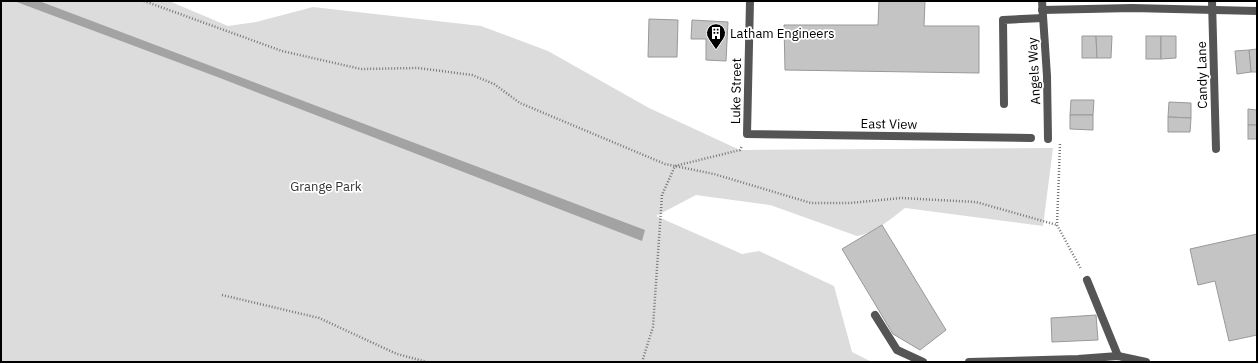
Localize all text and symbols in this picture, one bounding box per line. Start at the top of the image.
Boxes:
building icon: Latham Engineers [705,22,727,50]
place label: Latham Engineers [730,25,835,42]
street label: Angels Way [1024,36,1044,105]
street label: Candy Lane [1193,41,1211,109]
street label: Luke Street [727,58,745,124]
street label: East View [861,115,917,133]
park label: Grange Park [290,178,362,195]

